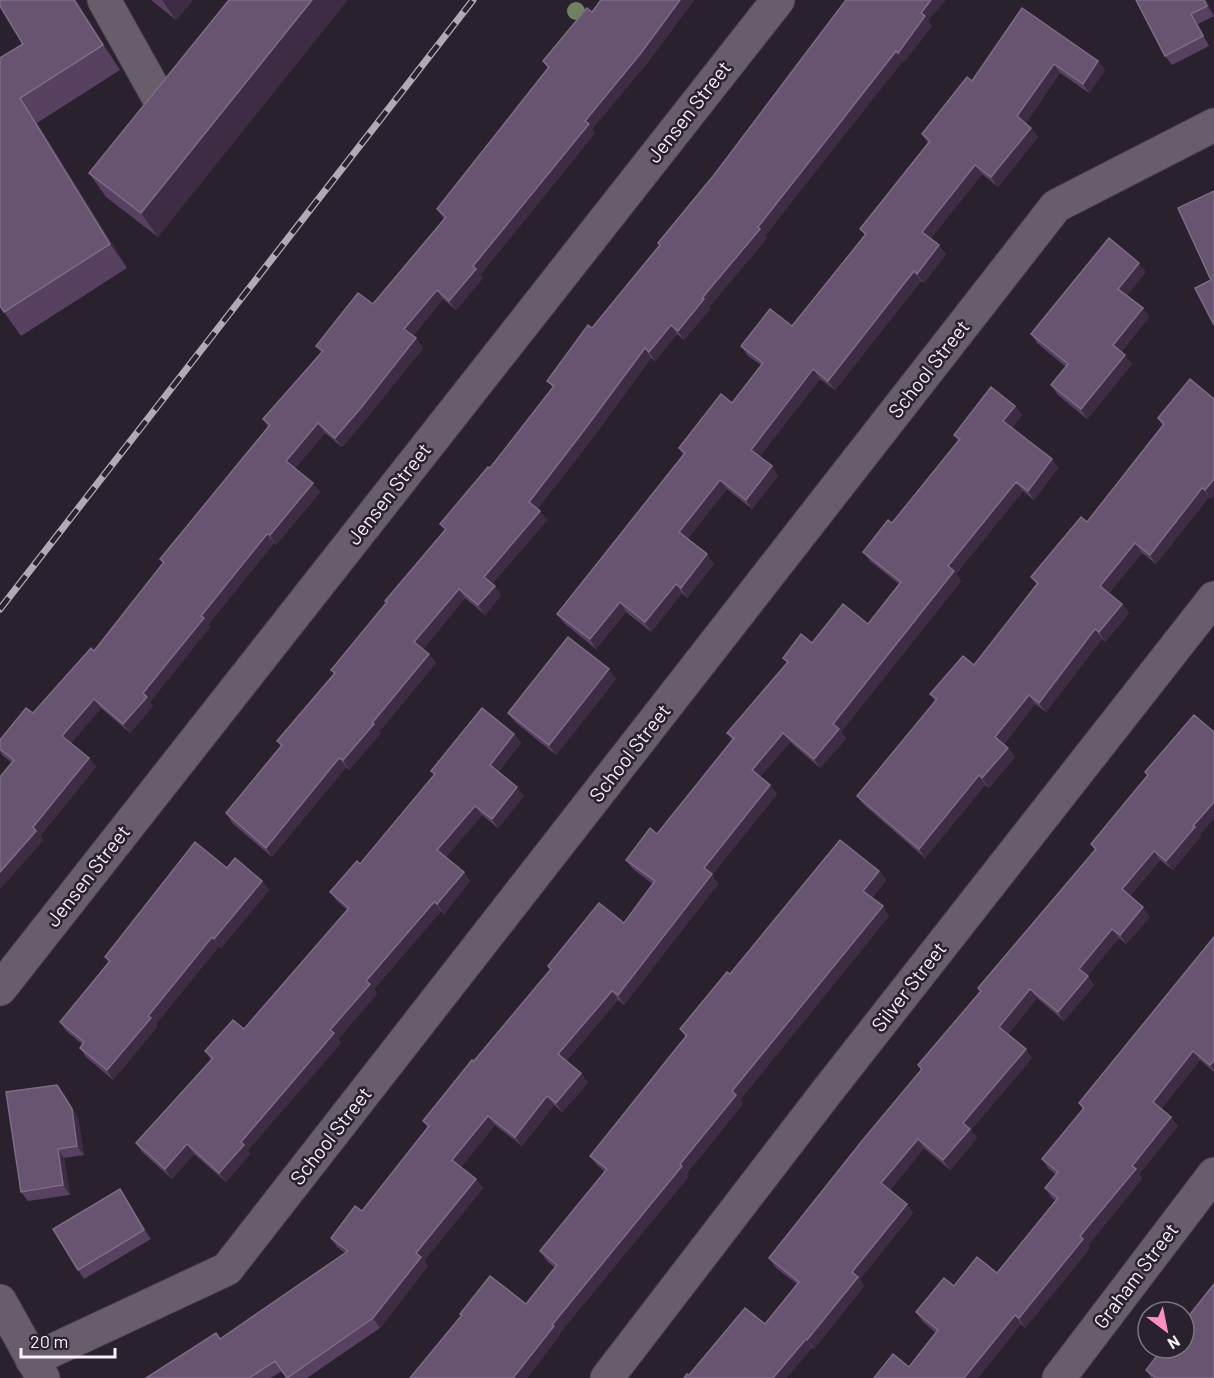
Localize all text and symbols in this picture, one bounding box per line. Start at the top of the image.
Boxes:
street label: Jensen Street [641,56,735,167]
street label: School Street [883,315,974,422]
street label: Jensen Street [341,438,435,549]
street label: School Street [584,699,675,806]
street label: Jensen Street [40,820,134,931]
street label: Silver Street [866,937,951,1036]
street label: School Street [285,1082,376,1189]
street label: Graham Street [1088,1218,1183,1333]
north arrow [1136,1300,1196,1360]
scale bar [21,1321,116,1359]
text: 20 m [30,1330,68,1352]
text: N [1165,1332,1184,1354]

